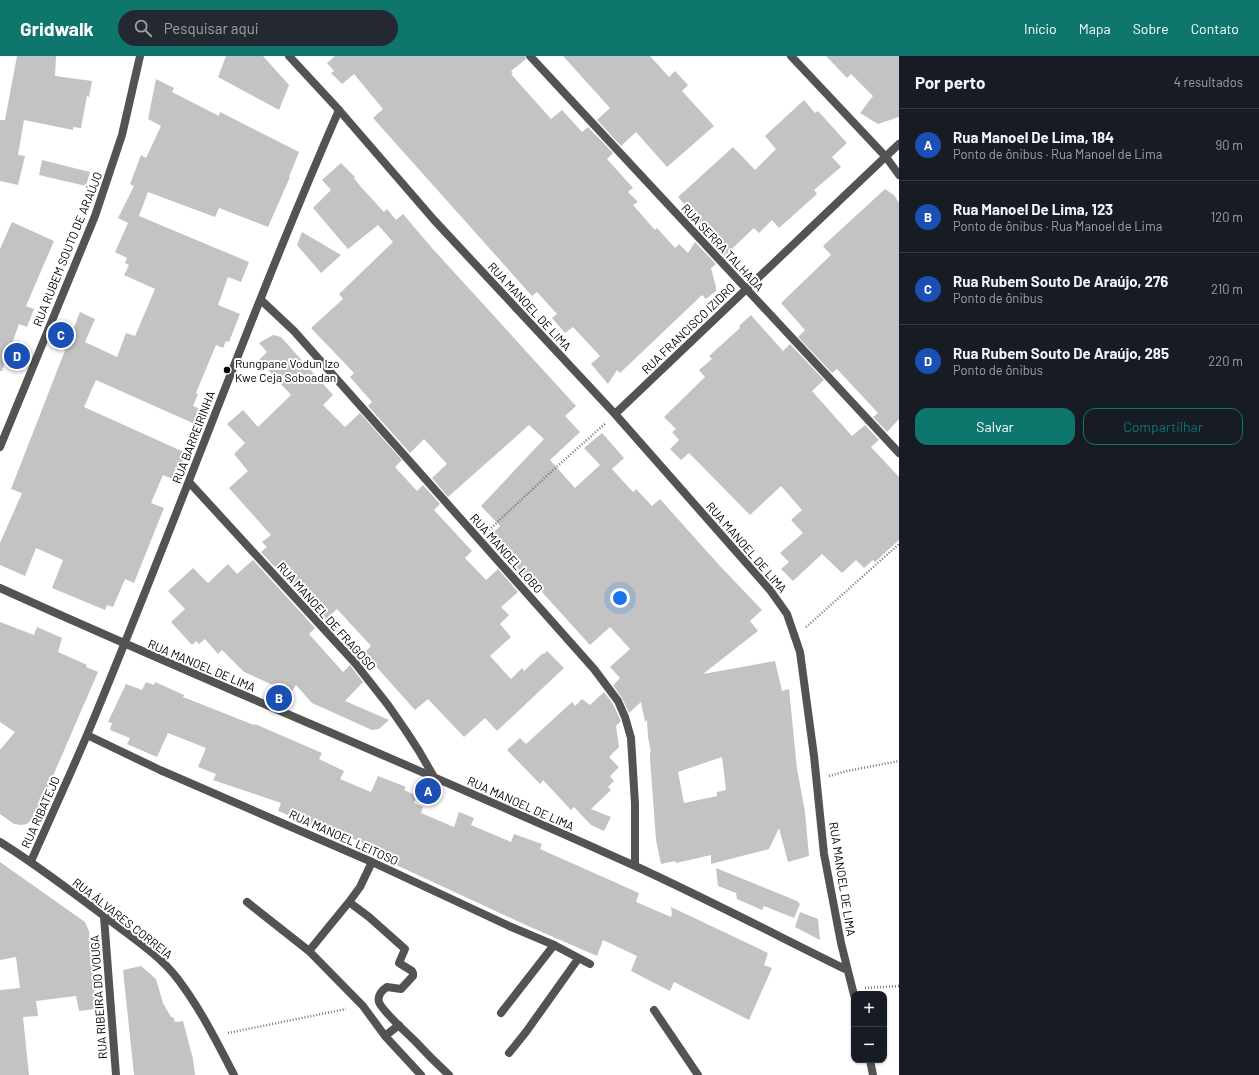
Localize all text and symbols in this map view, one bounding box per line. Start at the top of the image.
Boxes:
search box [118,10,398,46]
text: Gridwalk [20,17,94,40]
icon: search [132,17,154,39]
text: Pesquisar aqui [164,19,259,37]
text: Início [1024,20,1057,37]
text: Mapa [1079,20,1111,37]
text: Sobre [1133,20,1169,37]
text: Contato [1191,20,1239,37]
text: Por perto [915,72,985,92]
text: 4 resultados [1174,74,1243,90]
text: Rua Manoel De Lima, 184 [953,128,1114,146]
text: A [924,137,932,153]
text: 90 m [1216,137,1243,153]
text: Ponto de ônibus · Rua Manoel de Lima [953,146,1162,162]
street label: RUA RUBEM SOUTO DE ARAÚJO [30,170,104,328]
text: Rua Manoel De Lima, 123 [953,200,1113,218]
street label: RUA SERRA TALHADA [679,201,767,293]
text: B [924,209,932,225]
text: 120 m [1211,209,1243,225]
text: Ponto de ônibus · Rua Manoel de Lima [953,218,1162,234]
street label: RUA MANOEL DE LIMA [485,259,575,353]
text: Rua Rubem Souto De Araújo, 276 [953,272,1168,290]
street label: RUA FRANCISCO IZIDRO [638,280,738,376]
text: C [924,281,932,297]
text: 210 m [1211,281,1243,297]
text: Ponto de ônibus [953,290,1043,306]
pin: C [48,320,74,350]
pin: D [4,341,30,371]
text: Rua Rubem Souto De Araújo, 285 [953,344,1169,362]
text: D [924,353,932,369]
text: 220 m [1208,353,1243,369]
place label: Rungpane Vodun Izo Kwe Ceja Soboadan [235,356,339,384]
text: Ponto de ônibus [953,362,1043,378]
marker: Rungpane Vodun Izo Kwe Ceja Soboadan [222,365,232,375]
street label: RUA BARREIRINHA [169,389,217,485]
button: Salvar [915,408,1075,445]
button: Compartilhar [1083,408,1243,445]
street label: RUA MANOEL DE LIMA [704,499,790,595]
street label: RUA MANOEL LOBO [468,510,546,596]
street label: RUA MANOEL DE FRAGOSO [275,559,379,673]
your location [610,588,630,608]
street label: RUA MANOEL DE LIMA [146,636,258,694]
pin: B [266,683,292,713]
street label: RUA MANOEL DE LIMA [465,773,577,833]
street label: RUA RIBATEJO [18,774,62,850]
pin: A [415,776,441,806]
street label: RUA MANOEL LEITOSO [287,807,401,867]
street label: RUA MANOEL DE LIMA [827,821,859,937]
street label: RUA ÁLVARES CORREIA [70,875,176,961]
street label: RUA RIBEIRA DO VOUGA [87,935,109,1059]
map controls [851,991,887,1063]
button: + [851,991,887,1027]
button: − [851,1027,887,1063]

